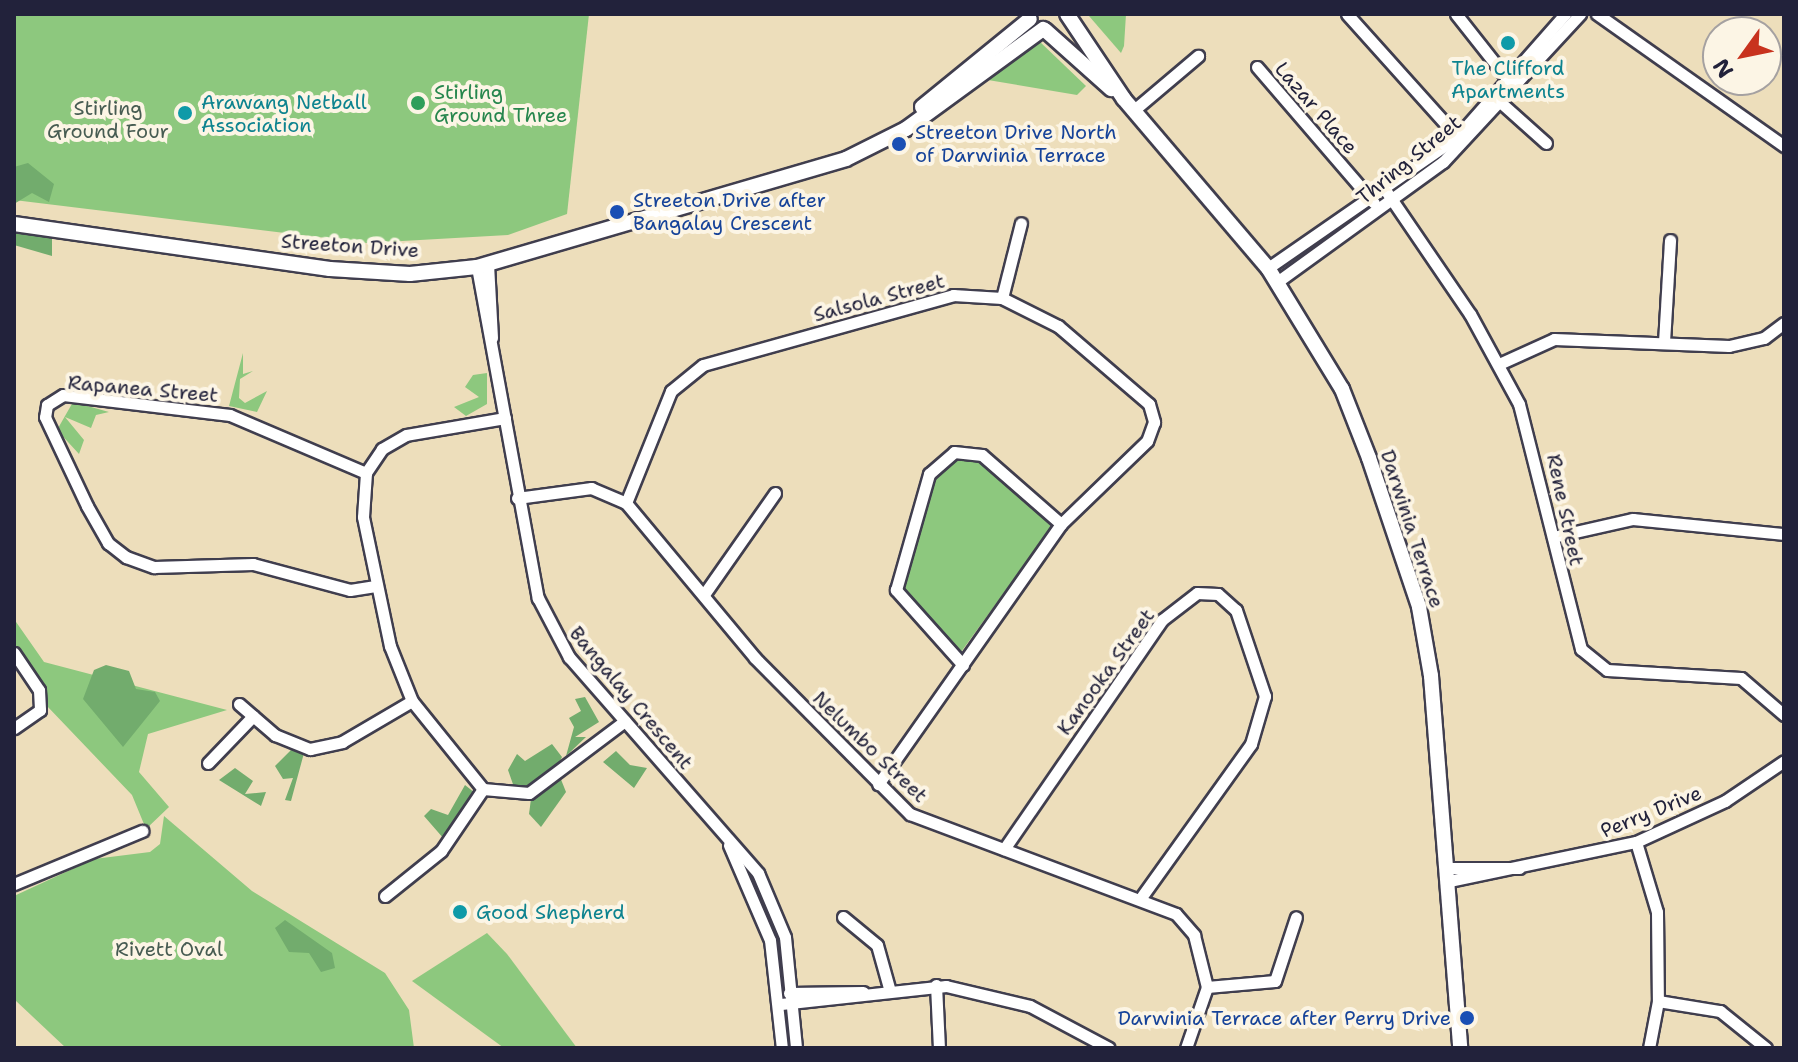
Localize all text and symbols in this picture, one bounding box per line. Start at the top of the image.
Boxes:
north arrow [1702,16,1782,96]
marker: The Clifford Apartments [1499,34,1517,52]
text: N [1706,53,1740,83]
place label: The Clifford Apartments [1451,56,1565,103]
street label: Lazar Place [1270,57,1362,159]
place label: Stirling Ground Three [434,80,567,127]
place label: Arawang Netball Association [201,90,367,137]
marker: Stirling Ground Three [409,94,427,112]
park label: Stirling Ground Four [47,96,169,143]
marker: Arawang Netball Association [176,104,194,122]
street label: Thring Street [1352,110,1466,210]
place label: Streeton Drive North of Darwinia Terrace [915,120,1117,167]
marker: Streeton Drive North of Darwinia Terrace [890,135,908,153]
place label: Streeton Drive after Bangalay Crescent [633,188,826,235]
marker: Streeton Drive after Bangalay Crescent [608,203,626,221]
street label: Streeton Drive [280,229,420,263]
street label: Salsola Street [811,269,947,327]
street label: Rapanea Street [67,370,219,408]
street label: Darwinia Terrace [1375,447,1449,611]
street label: Rene Street [1541,452,1589,568]
street label: Kanooka Street [1052,604,1160,740]
street label: Bangalay Crescent [564,622,698,774]
street label: Nelumbo Street [808,686,932,808]
street label: Perry Drive [1597,781,1705,843]
place label: Good Shepherd [476,900,625,924]
marker: Good Shepherd [451,903,469,921]
park label: Rivett Oval [115,937,223,961]
place label: Darwinia Terrace after Perry Drive [1118,1006,1451,1030]
marker: Darwinia Terrace after Perry Drive [1458,1009,1476,1027]

